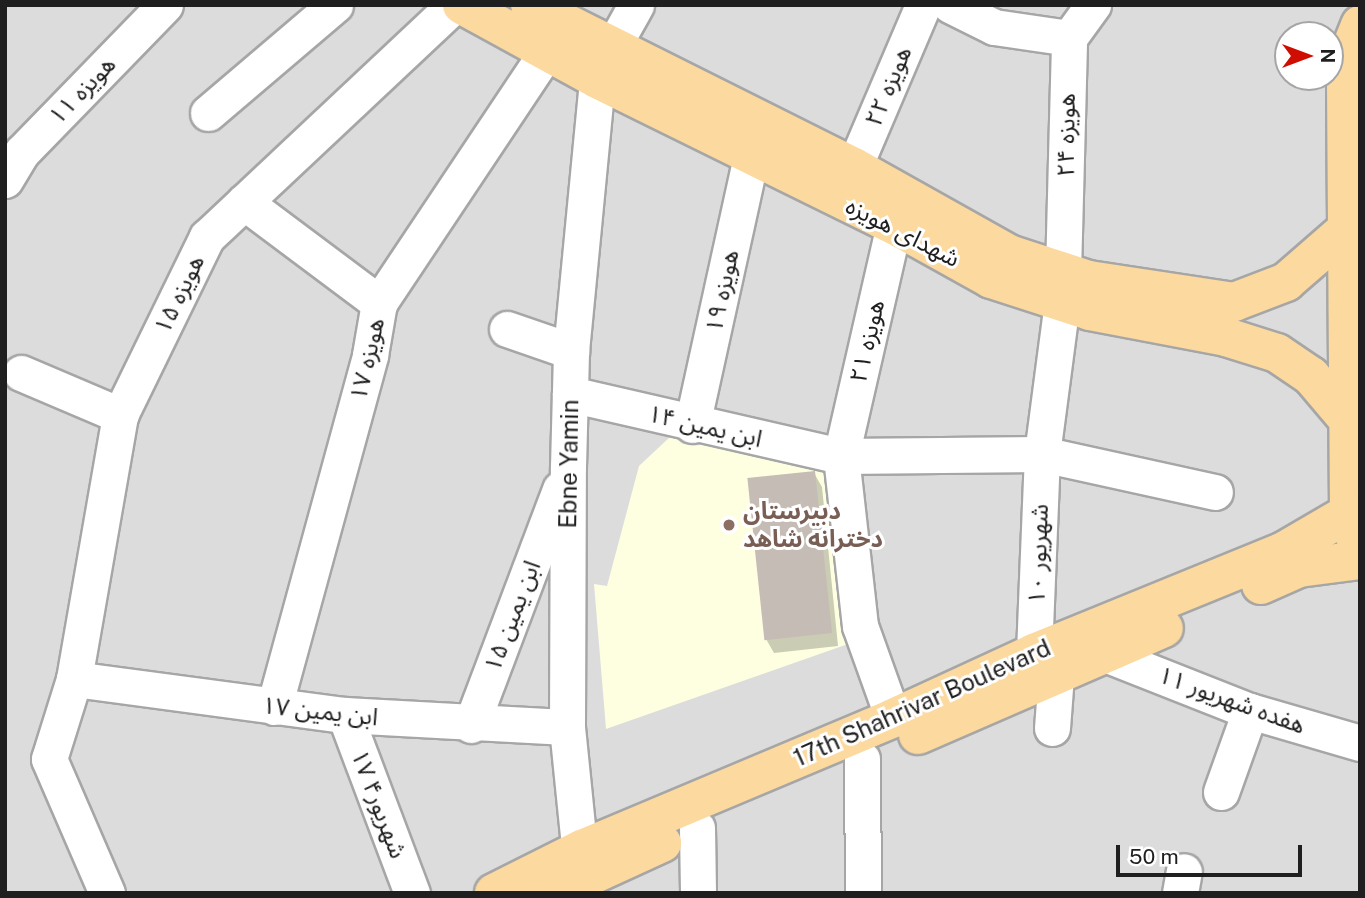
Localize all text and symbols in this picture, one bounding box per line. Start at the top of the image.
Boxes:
north arrow [1274,21,1344,91]
street label: هویزه ۲۲ [858,42,918,130]
text: N [1317,49,1339,63]
street label: هویزه ۱۱ [43,50,121,130]
street label: هویزه ۲۴ [1051,93,1081,177]
street label: شهدای هویزه [841,191,965,273]
street label: هویزه ۱۹ [699,247,745,335]
street label: هویزه ۱۵ [148,250,210,338]
street label: هویزه ۲۱ [844,297,890,385]
street label: هویزه ۱۷ [344,315,390,403]
street label: Ebne Yamin [553,399,585,529]
street label: ابن یمین ۱۴ [645,399,765,453]
place label: دبیرستان دخترانه شاهد [743,497,883,553]
street label: شهریور ۱۰ [1022,503,1054,605]
marker: دبیرستان دخترانه شاهد [721,517,737,533]
street label: ابن یمین ۱۵ [478,557,546,675]
street label: 17th Shahrivar Boulevard [789,633,1055,773]
street label: هفده شهریور ۱۱ [1155,660,1309,740]
street label: ابن یمین ۱۷ [261,691,379,731]
street label: ۱۷ شهریور۴ [345,746,413,862]
scale bar [1120,832,1306,876]
text: 50 m [1129,844,1179,869]

